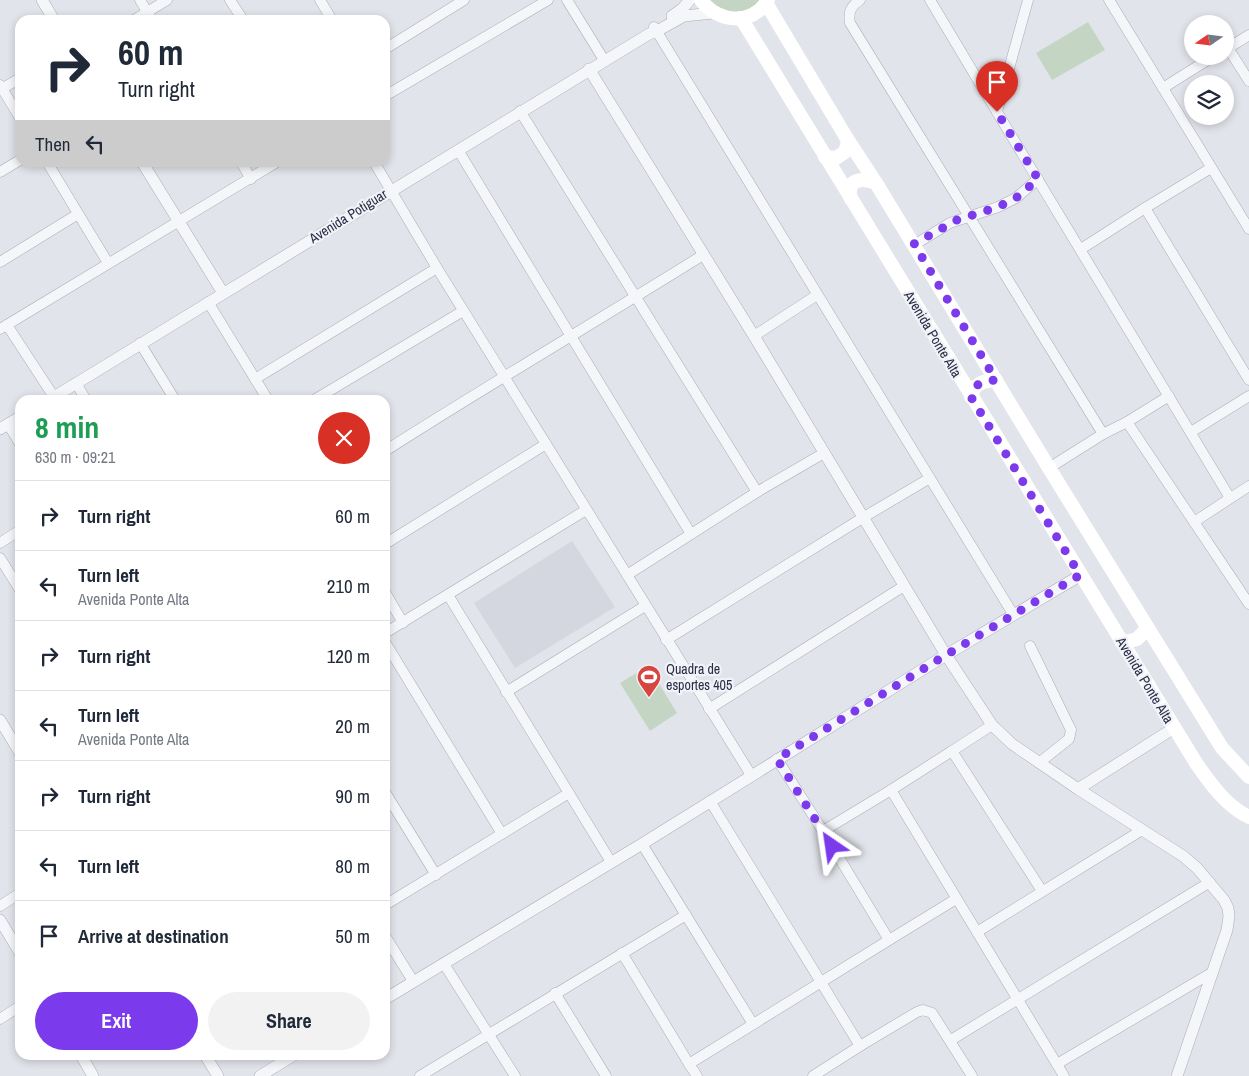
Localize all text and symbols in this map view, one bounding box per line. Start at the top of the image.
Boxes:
north arrow [1184,15,1234,65]
map controls [1184,15,1234,125]
text: 60 m [118,29,183,76]
icon: right [35,35,100,100]
pin [976,61,1018,112]
icon: arrive [983,68,1011,96]
text: Turn right [118,74,195,104]
button: layers [1184,75,1234,125]
icon: left [81,130,109,158]
text: Then [35,131,71,157]
street label: Avenida Potiguar [305,185,390,248]
street label: Avenida Ponte Alta [900,287,966,381]
text: 8 min [35,407,99,447]
button: close [318,412,370,464]
text: 630 m · 09:21 [35,446,115,468]
icon: right [35,502,63,530]
text: Turn right [78,503,150,529]
text: 60 m [335,503,370,529]
text: Turn left [78,562,139,588]
icon: left [35,572,63,600]
text: 210 m [327,573,370,599]
text: Avenida Ponte Alta [78,588,189,610]
street label: Avenida Ponte Alta [1112,633,1178,727]
icon: right [35,642,63,670]
text: Turn right [78,643,150,669]
text: 120 m [327,643,370,669]
place label: Quadra de esportes 405 [666,660,732,694]
sports icon: Quadra de esportes 405 [636,664,662,698]
text: Turn left [78,702,139,728]
icon: left [35,712,63,740]
text: 20 m [335,713,370,739]
text: Avenida Ponte Alta [78,728,189,750]
icon: right [35,782,63,810]
text: Turn right [78,783,150,809]
text: 90 m [335,783,370,809]
position arrow [805,819,857,871]
icon: left [35,852,63,880]
text: Turn left [78,853,139,879]
text: 80 m [335,853,370,879]
icon: arrive [35,922,63,950]
text: Arrive at destination [78,923,229,949]
text: 50 m [335,923,370,949]
button: Exit [35,992,198,1050]
button: Share [208,992,370,1050]

